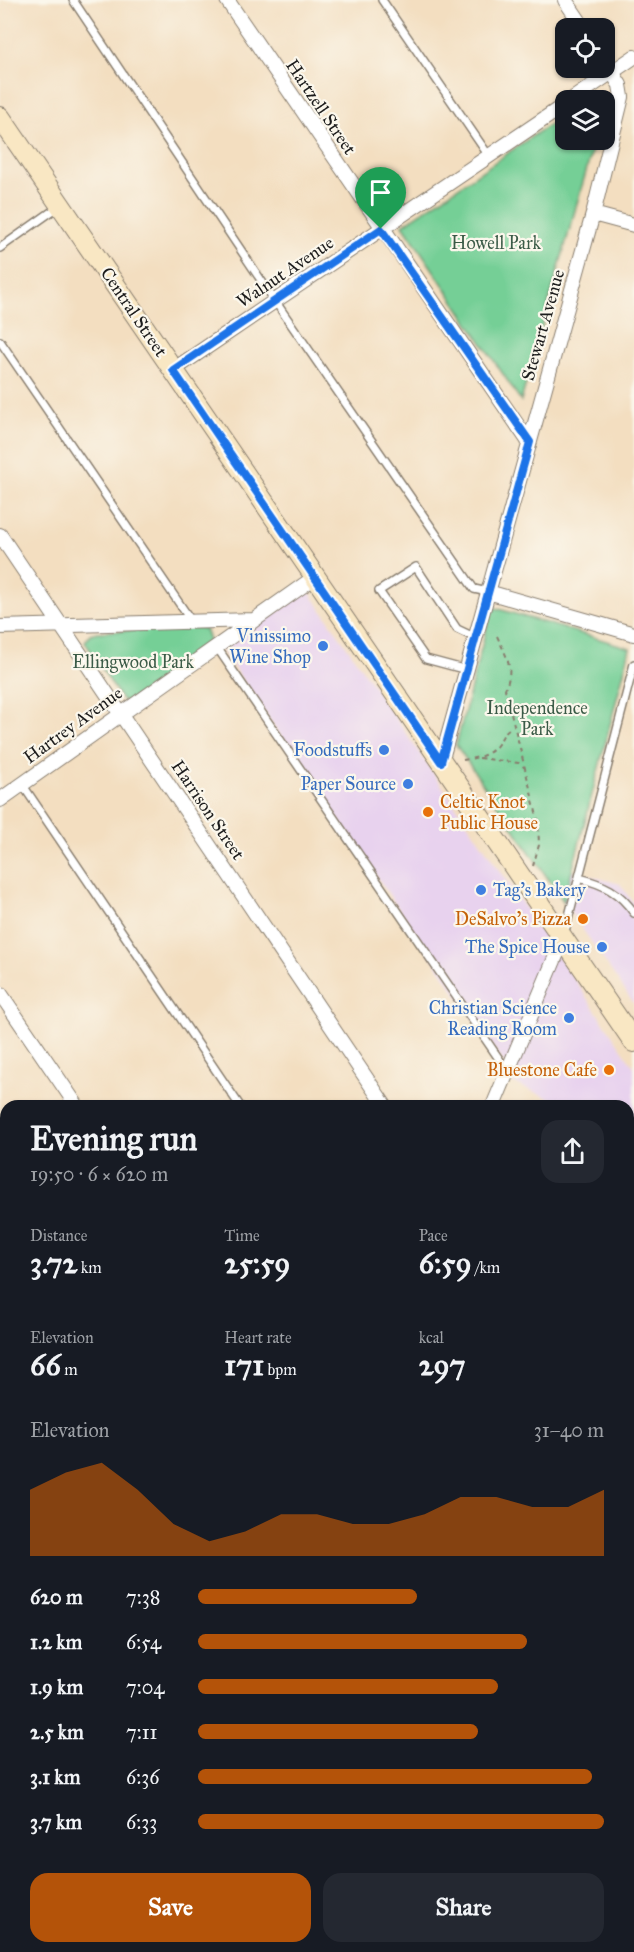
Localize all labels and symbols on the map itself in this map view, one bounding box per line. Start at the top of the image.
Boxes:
street label: Hartzell Street [281,55,361,159]
pin [355,167,406,229]
street label: Walnut Avenue [232,232,338,312]
park label: Howell Park [451,232,542,254]
street label: Central Street [96,263,172,362]
street label: Stewart Avenue [517,267,569,383]
place label: Vinissimo Wine Shop [229,625,311,668]
marker: Vinissimo Wine Shop [316,639,330,653]
park label: Ellingwood Park [72,651,194,674]
street label: Hartrey Avenue [19,682,127,768]
park label: Independence Park [486,697,588,740]
place label: Foodstuffs [293,739,372,761]
marker: Foodstuffs [377,743,391,757]
street label: Harrison Street [167,756,250,865]
place label: Paper Source [300,773,396,795]
marker: Paper Source [401,777,415,791]
place label: Celtic Knot Public House [440,791,538,834]
marker: Celtic Knot Public House [421,805,435,819]
place label: Tag's Bakery [493,879,586,902]
marker: Tag's Bakery [474,883,488,897]
place label: DeSalvo's Pizza [455,908,571,930]
marker: DeSalvo's Pizza [576,912,590,926]
place label: The Spice House [465,936,590,958]
marker: The Spice House [595,940,609,954]
place label: Christian Science Reading Room [429,997,557,1041]
marker: Christian Science Reading Room [562,1011,576,1025]
place label: Bluestone Cafe [487,1059,597,1081]
marker: Bluestone Cafe [602,1063,616,1077]

